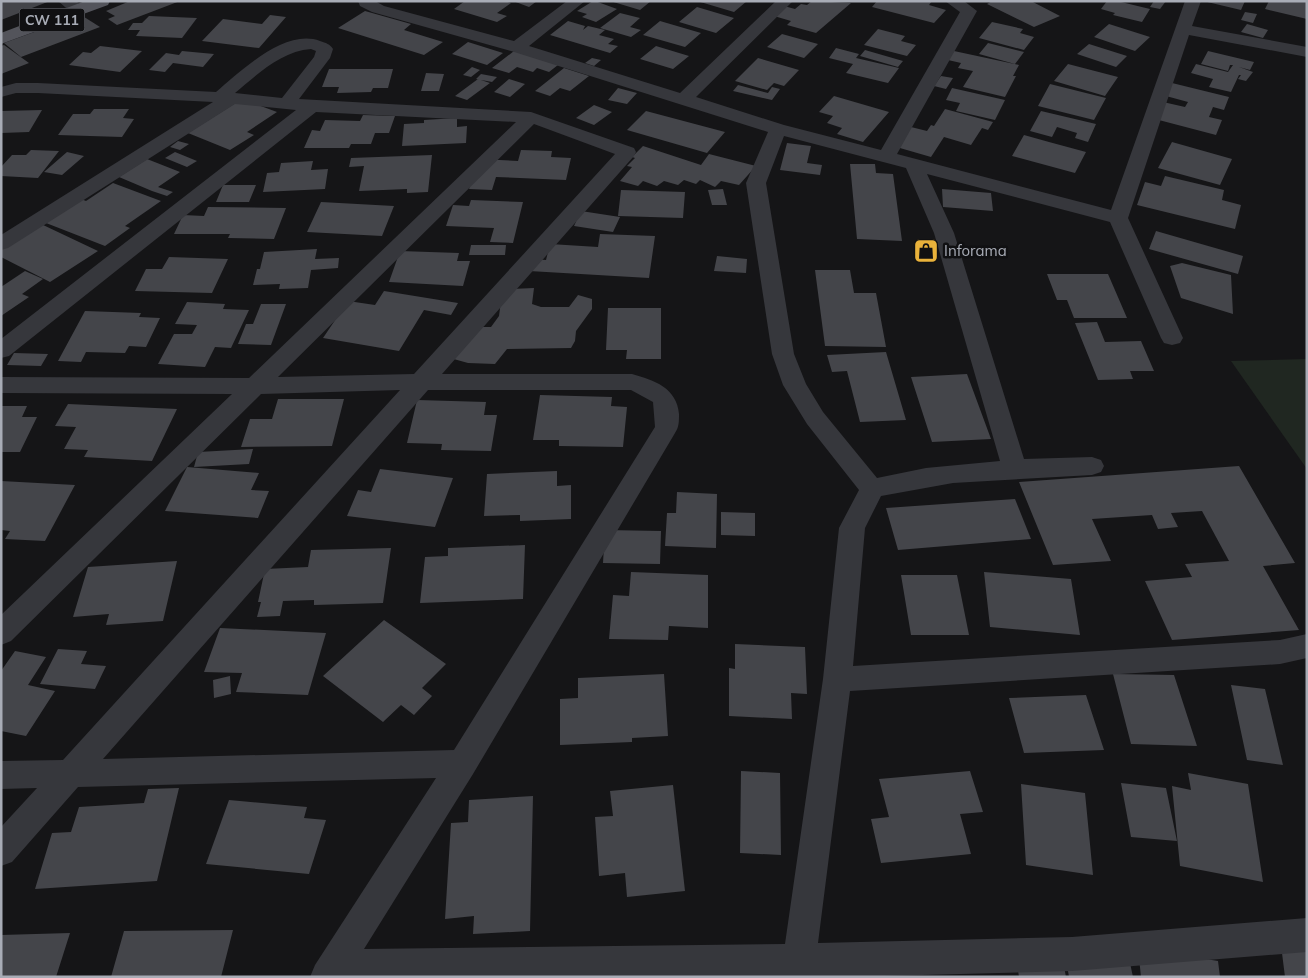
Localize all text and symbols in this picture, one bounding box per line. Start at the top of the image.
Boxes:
road number: CW 111 [20,8,84,32]
shop icon: Inforama [913,238,939,264]
place label: Inforama [944,241,1007,260]

